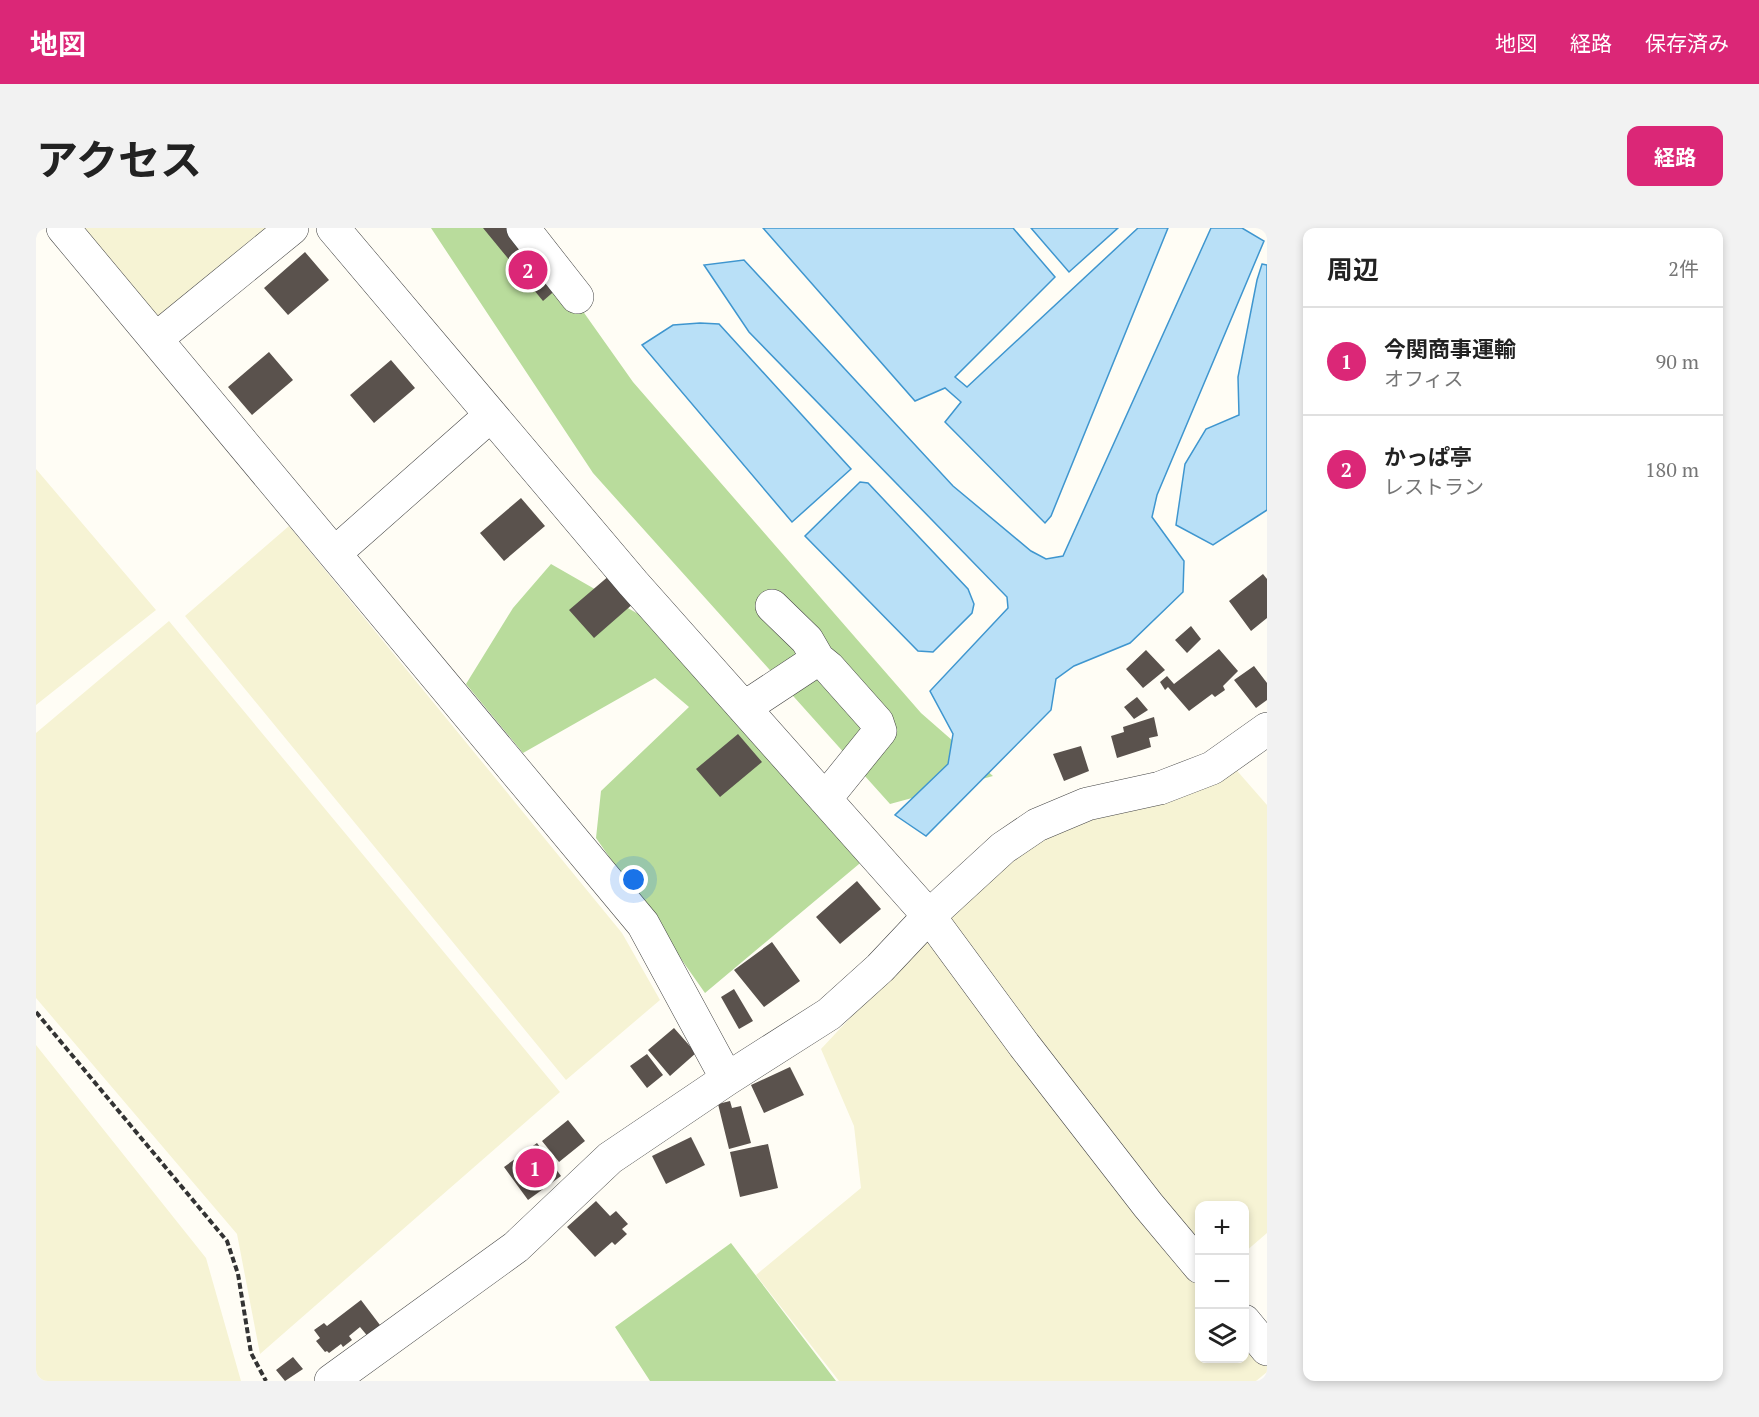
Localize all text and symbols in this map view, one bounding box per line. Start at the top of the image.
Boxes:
text: 地図 [30,25,86,62]
text: 地図 [1495,29,1537,57]
text: 経路 [1570,29,1612,57]
text: 保存済み [1645,29,1729,57]
button: 経路 [1627,126,1723,186]
text: アクセス [36,131,202,187]
pin: 2 [508,248,548,292]
text: 周辺 [1327,252,1379,286]
text: 2件 [1668,255,1699,282]
text: 今関商事運輸 [1384,334,1516,363]
text: 1 [1341,348,1352,375]
text: 90 m [1656,348,1699,375]
text: オフィス [1384,365,1464,392]
text: かっぱ亭 [1384,442,1472,471]
text: 2 [1341,456,1352,483]
text: 180 m [1645,456,1699,483]
text: レストラン [1384,473,1484,500]
your location [619,865,648,894]
pin: 1 [516,1146,554,1190]
map controls [1195,1201,1249,1363]
button: + [1195,1201,1249,1255]
button: − [1195,1255,1249,1309]
button: layers [1195,1309,1249,1363]

